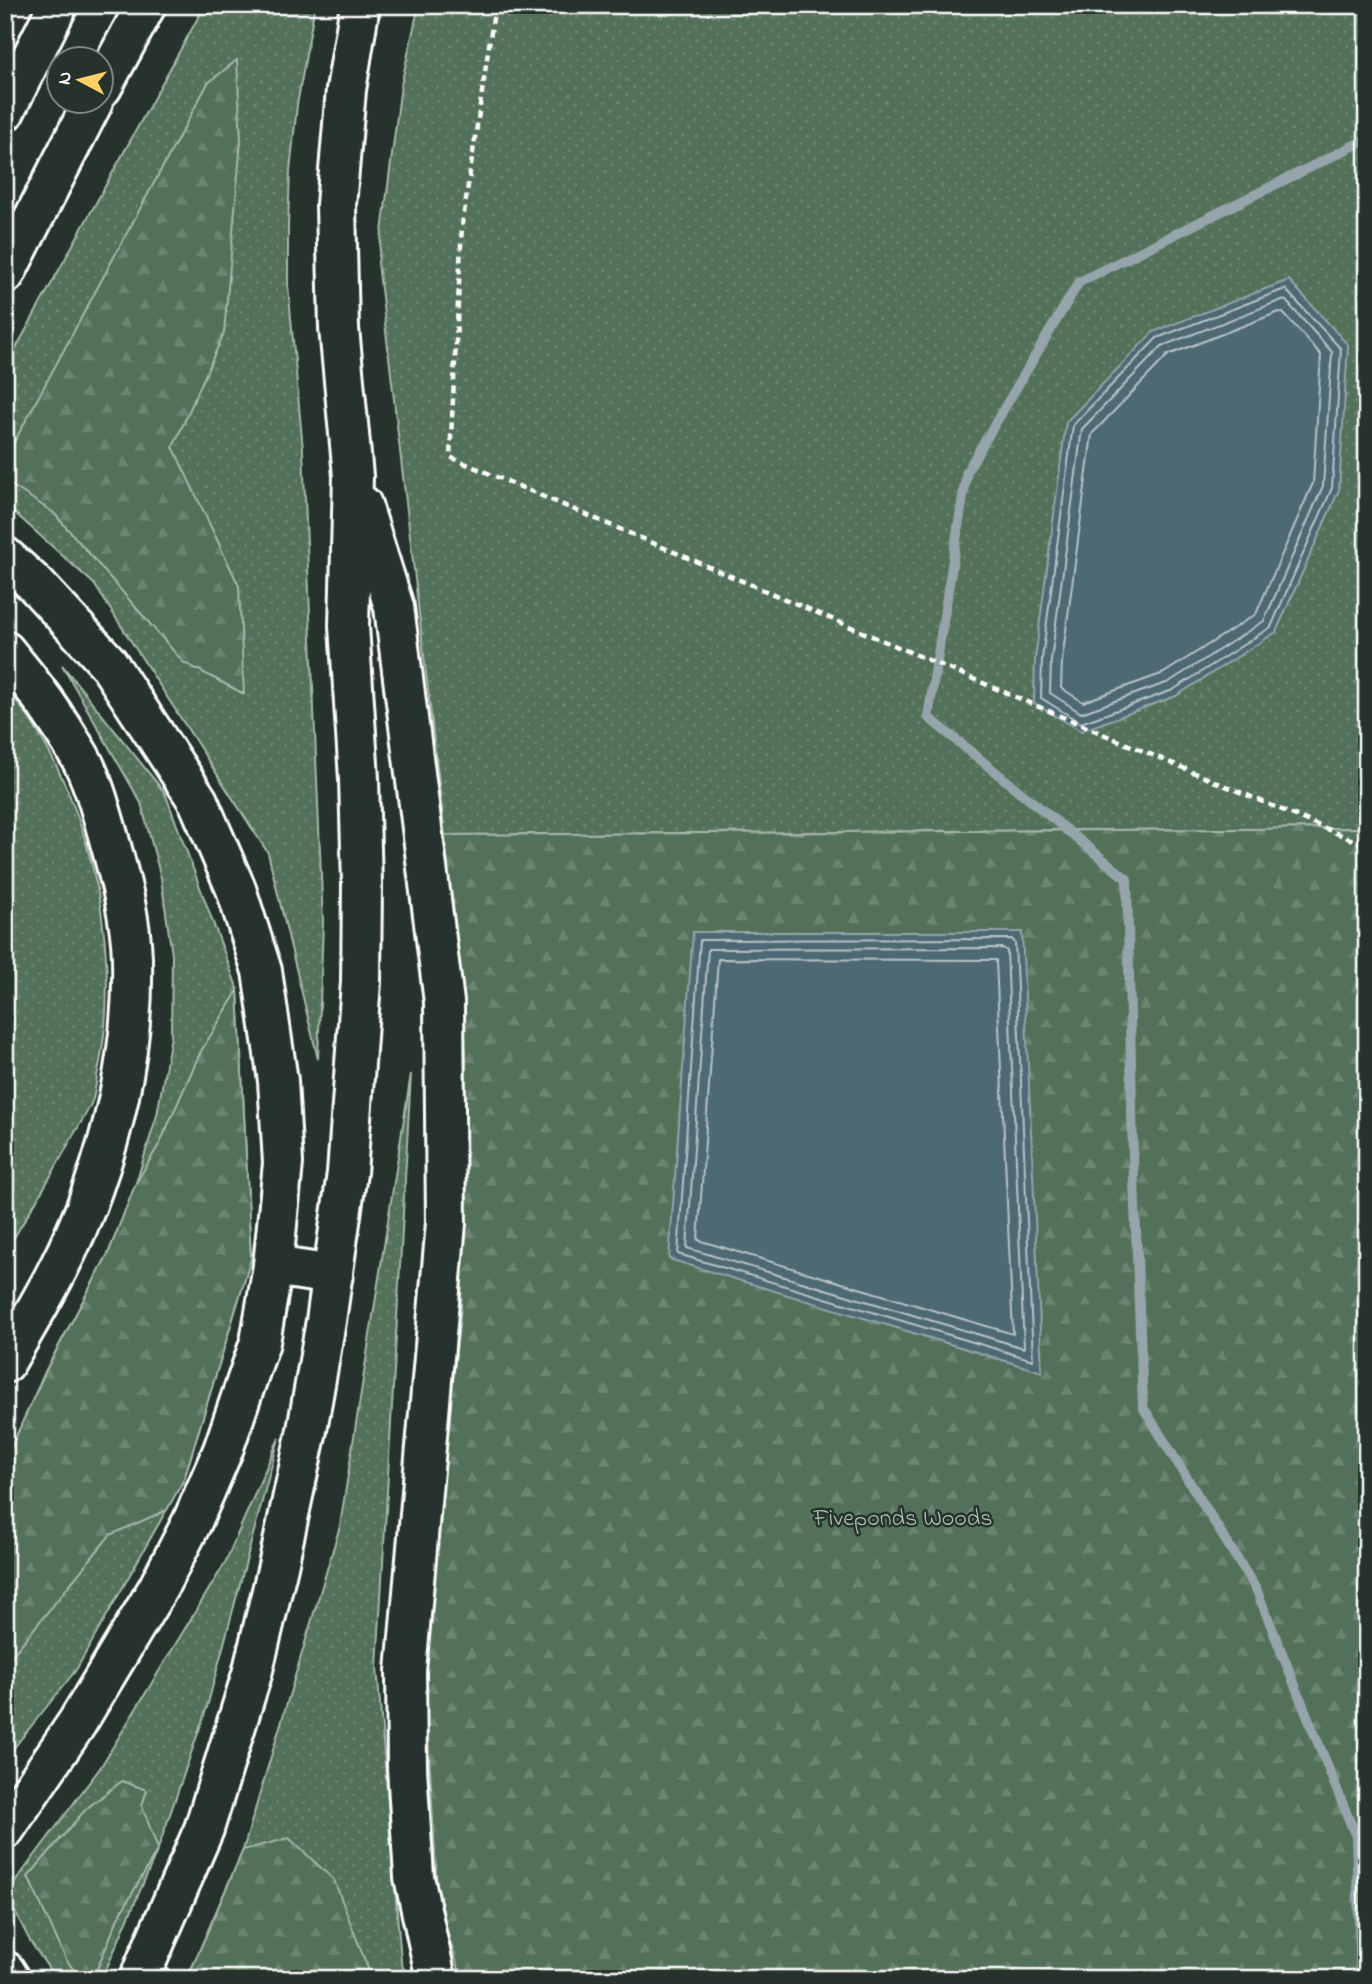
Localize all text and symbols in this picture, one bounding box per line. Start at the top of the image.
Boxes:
north arrow [46,46,116,116]
text: N [51,70,80,86]
park label: Fiveponds Woods [813,1502,992,1537]

